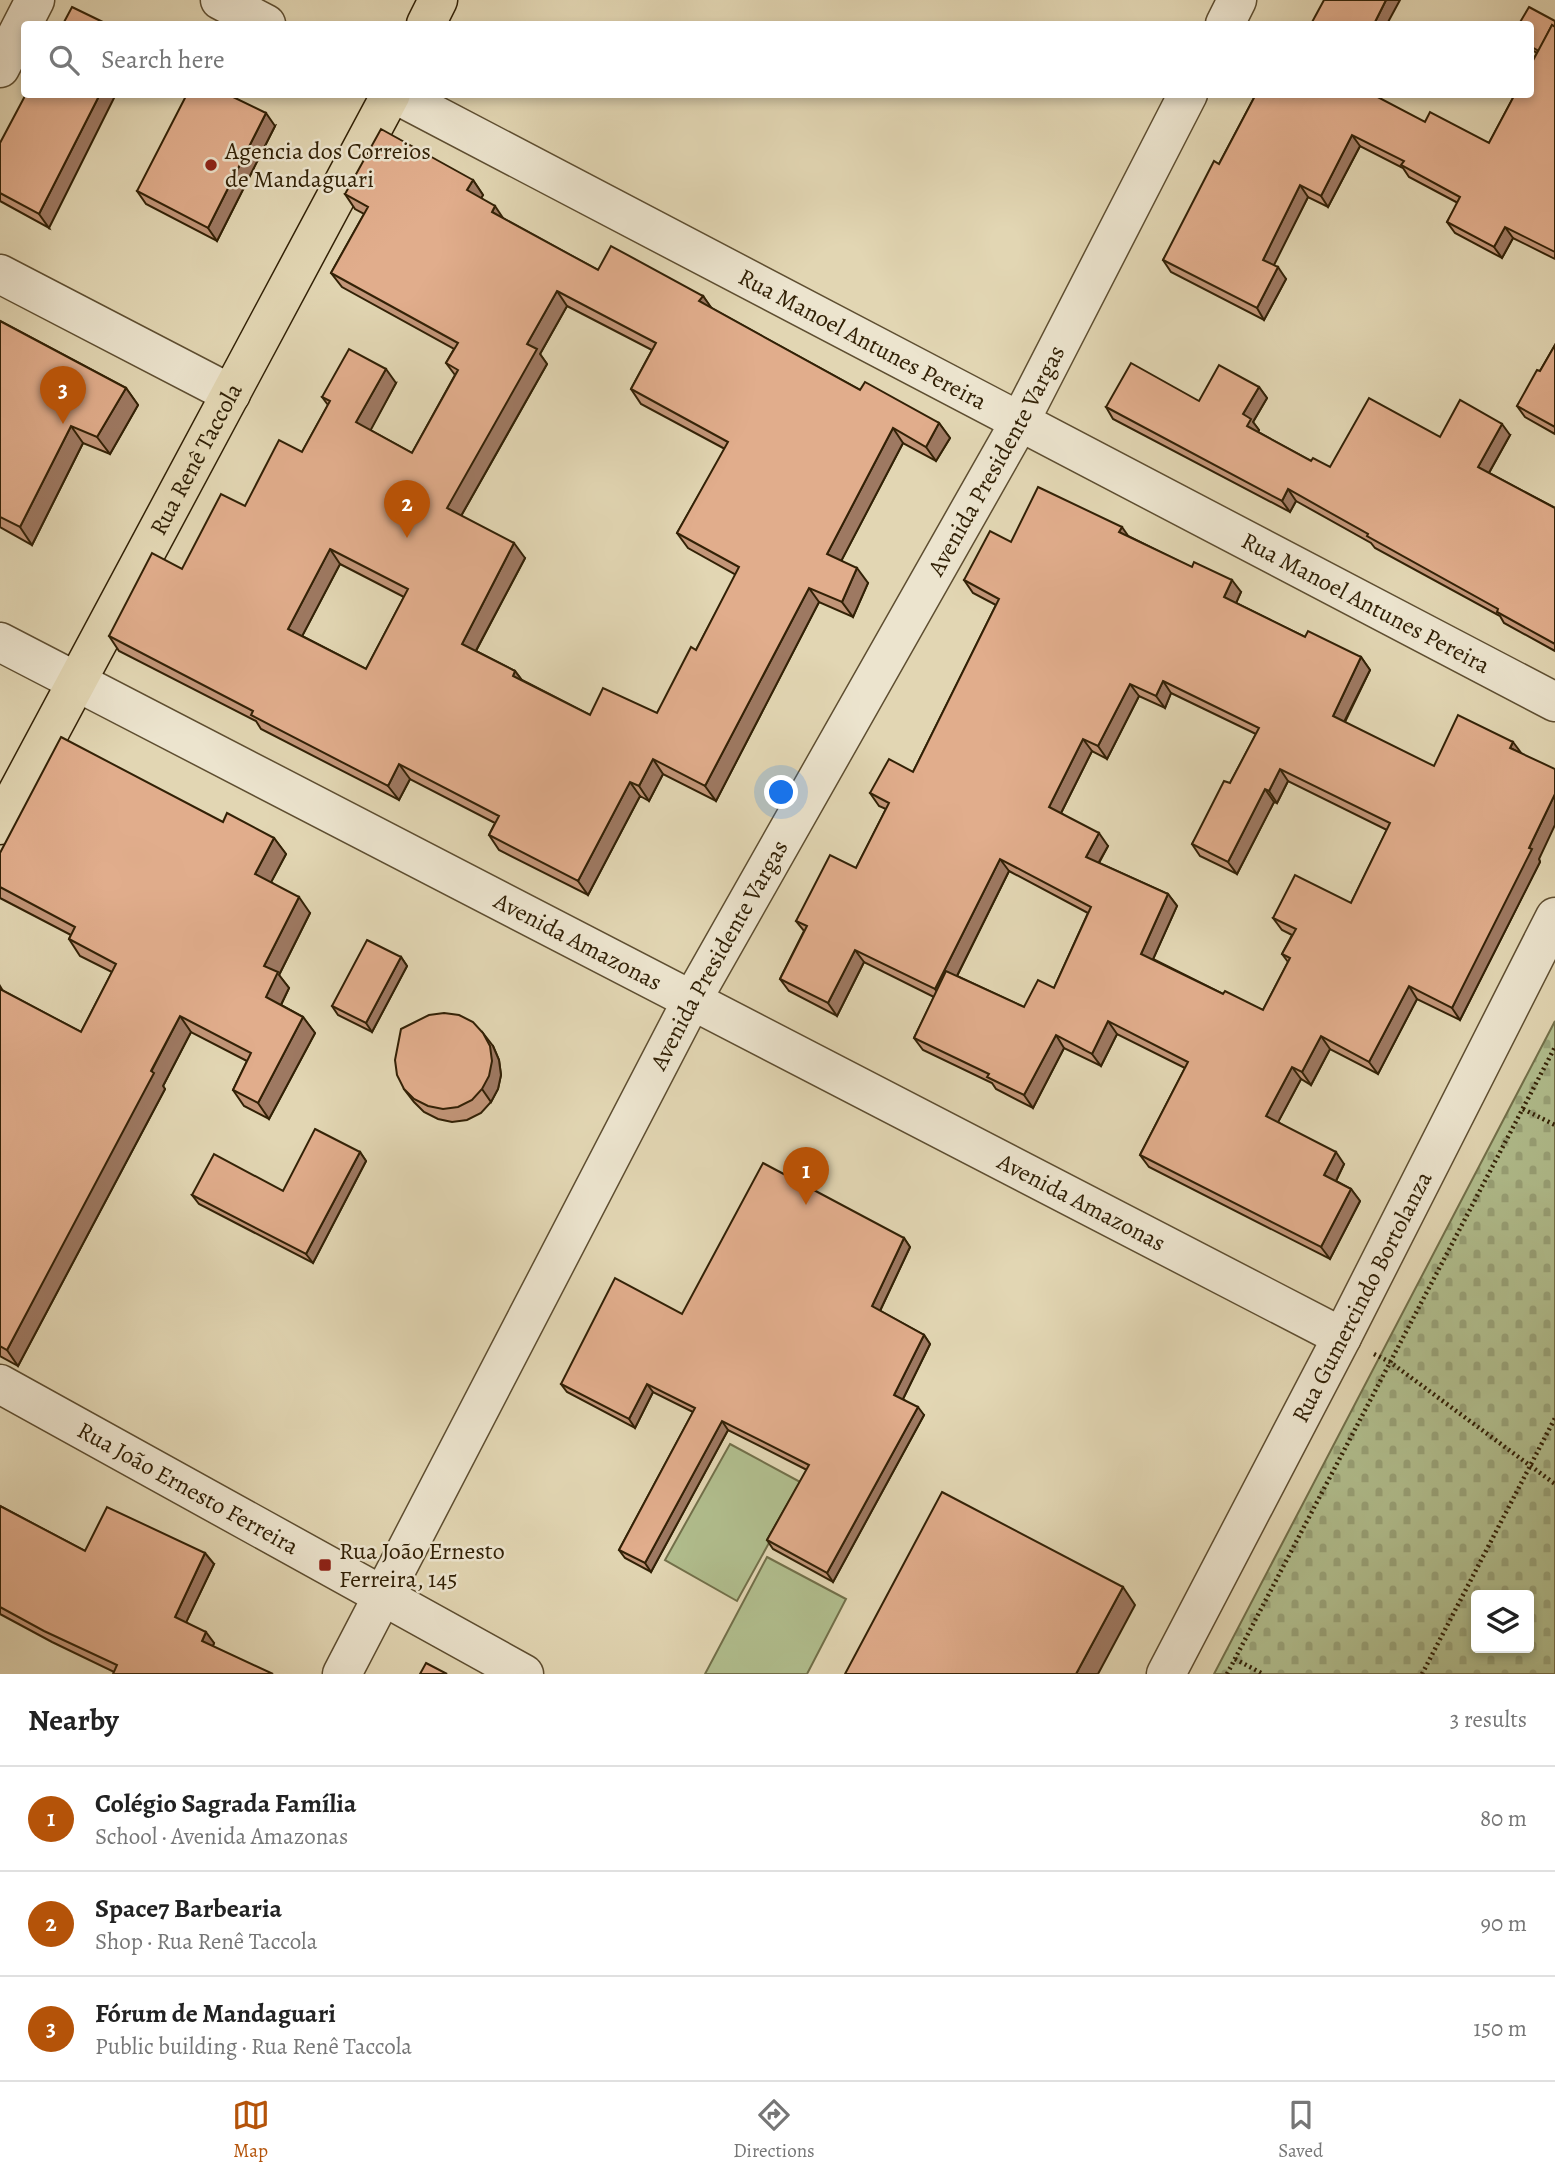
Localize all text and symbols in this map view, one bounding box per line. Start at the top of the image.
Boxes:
search box [21,21,1534,98]
icon: search [45,41,83,79]
text: Search here [101,42,225,77]
place label: Agencia dos Correios de Mandaguari [224,135,431,195]
marker: Agencia dos Correios de Mandaguari [203,157,219,173]
street label: Rua Manoel Antunes Pereira [733,261,993,418]
street label: Avenida Presidente Vargas [919,340,1072,582]
pin: 3 [40,366,86,424]
street label: Rua Renê Taccola [142,377,250,541]
pin: 2 [384,480,430,538]
street label: Rua Manoel Antunes Pereira [1236,525,1496,681]
your location [764,775,798,809]
street label: Avenida Presidente Vargas [642,834,796,1076]
street label: Avenida Amazonas [488,884,668,998]
street label: Avenida Amazonas [991,1145,1171,1259]
pin: 1 [783,1147,829,1205]
street label: Rua Gumercindo Bortolanza [1284,1165,1440,1428]
street label: Rua João Ernesto Ferreira [72,1414,305,1563]
place label: Rua João Ernesto Ferreira, 145 [339,1535,505,1595]
marker: Rua João Ernesto Ferreira, 145 [317,1557,333,1573]
map controls [1471,1590,1534,1653]
button: layers [1471,1590,1534,1653]
text: Nearby [28,1700,119,1740]
text: 3 results [1450,1704,1527,1735]
text: Colégio Sagrada Família [95,1786,357,1821]
text: 1 [47,1803,55,1834]
text: 80 m [1480,1803,1527,1834]
text: School · Avenida Amazonas [95,1821,348,1852]
text: Space7 Barbearia [95,1891,282,1926]
text: 2 [45,1908,57,1939]
text: 90 m [1481,1908,1527,1939]
text: Shop · Rua Renê Taccola [95,1926,317,1957]
text: Fórum de Mandaguari [95,1996,336,2031]
text: 3 [46,2013,56,2044]
text: 150 m [1473,2013,1527,2044]
text: Public building · Rua Renê Taccola [95,2031,412,2062]
tab: Map [232,2096,270,2164]
tab: Directions [733,2096,815,2164]
tab: Saved [1278,2096,1323,2164]

